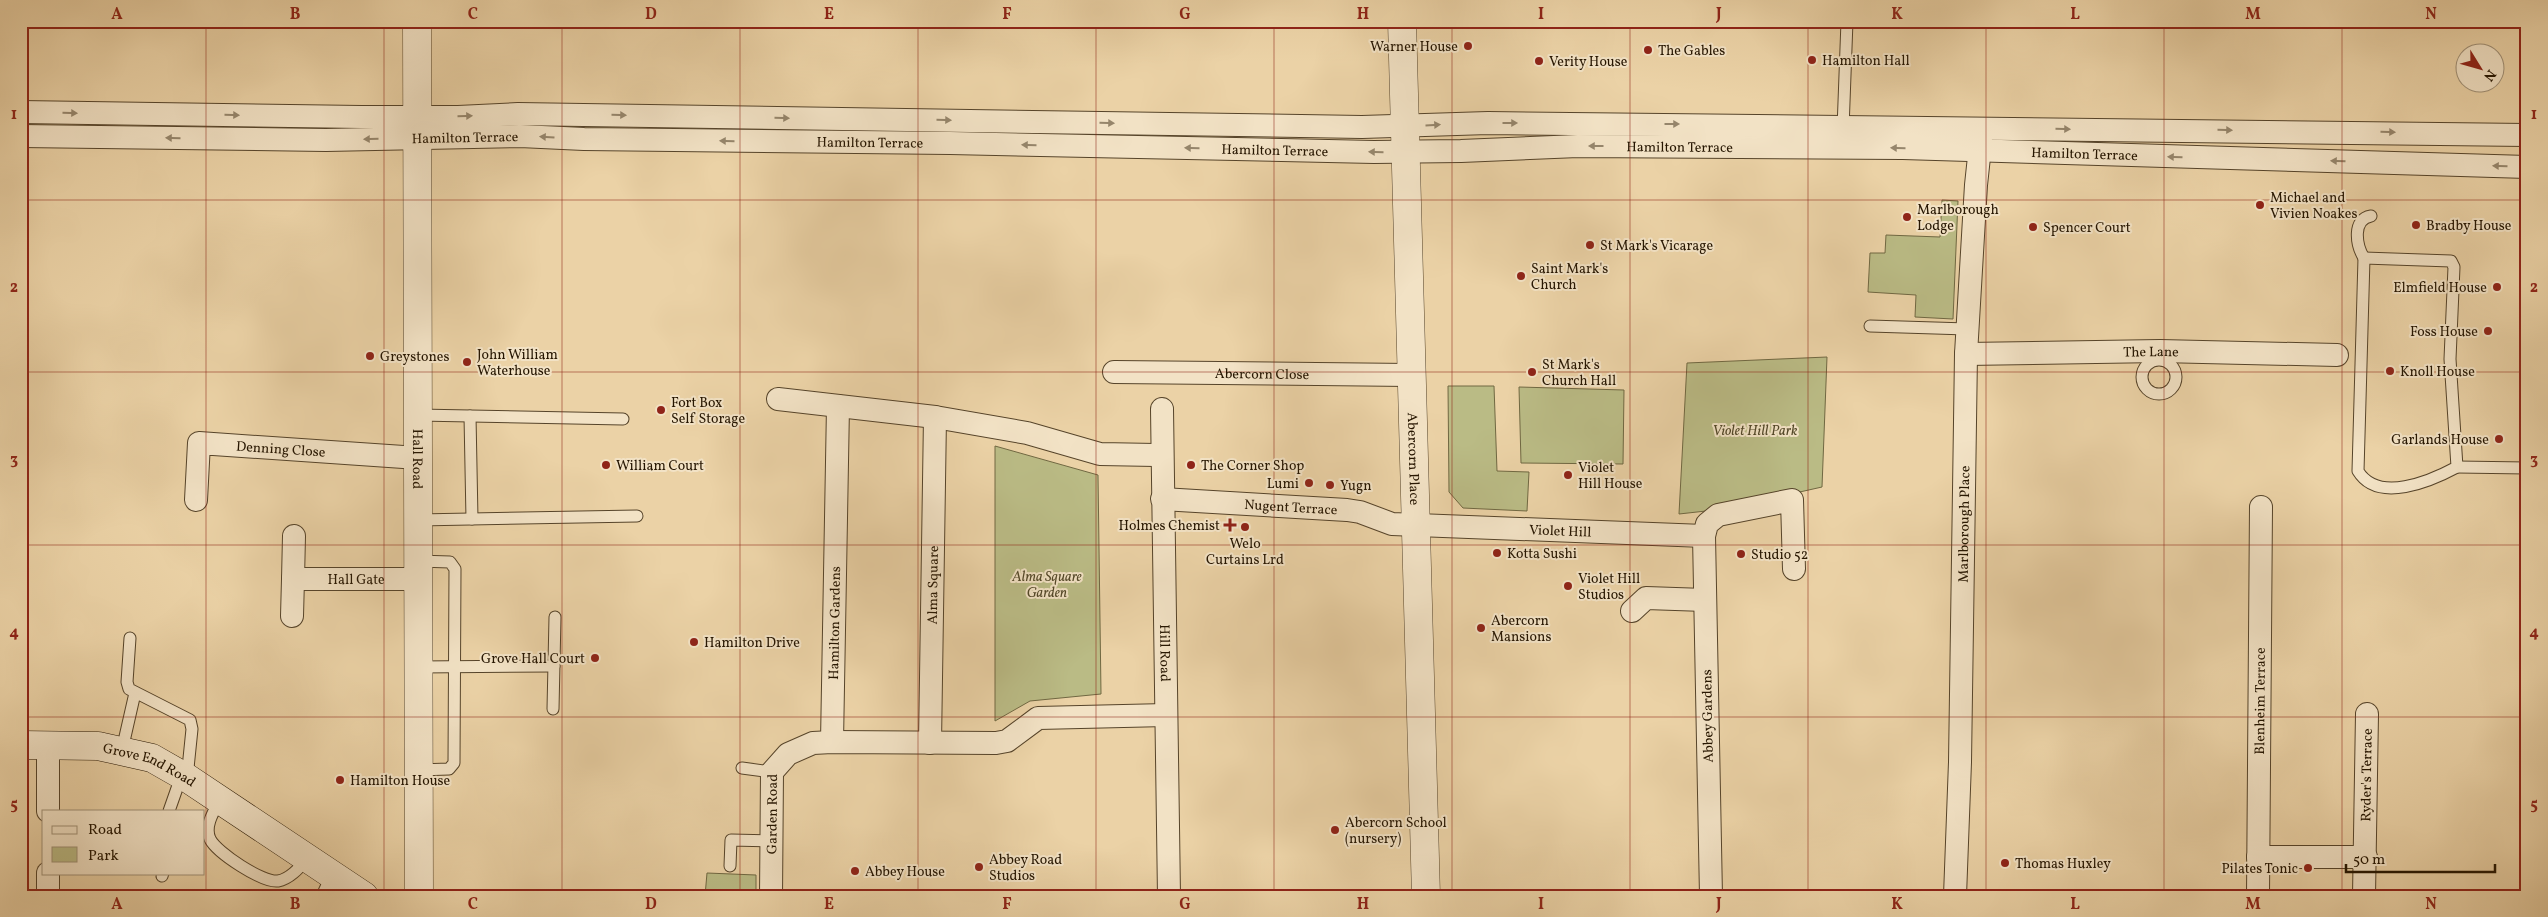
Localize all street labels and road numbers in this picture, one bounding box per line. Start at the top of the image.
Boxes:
street label: Hamilton Terrace [411,128,519,149]
street label: Hamilton Terrace [816,134,924,154]
street label: Hamilton Terrace [1626,138,1733,158]
street label: Hamilton Terrace [1221,141,1329,162]
street label: Hamilton Terrace [2031,144,2139,166]
street label: The Lane [2123,343,2179,363]
street label: Abercorn Close [1215,365,1310,385]
street label: Abercorn Place [1402,412,1423,506]
street label: Hall Road [407,429,426,489]
street label: Denning Close [235,438,326,463]
street label: Marlborough Place [1955,465,1975,583]
street label: Nugent Terrace [1244,496,1338,520]
street label: Violet Hill [1529,521,1592,543]
street label: Alma Square [924,545,944,625]
street label: Hamilton Gardens [825,566,846,680]
street label: Hall Gate [327,571,385,590]
street label: Hill Road [1154,624,1174,682]
street label: Blenheim Terrace [2251,647,2271,755]
street label: Abbey Gardens [1698,669,1719,763]
street label: Ryder's Terrace [2357,728,2378,822]
street label: Grove End Road [101,739,199,792]
street label: Garden Road [763,774,783,854]

